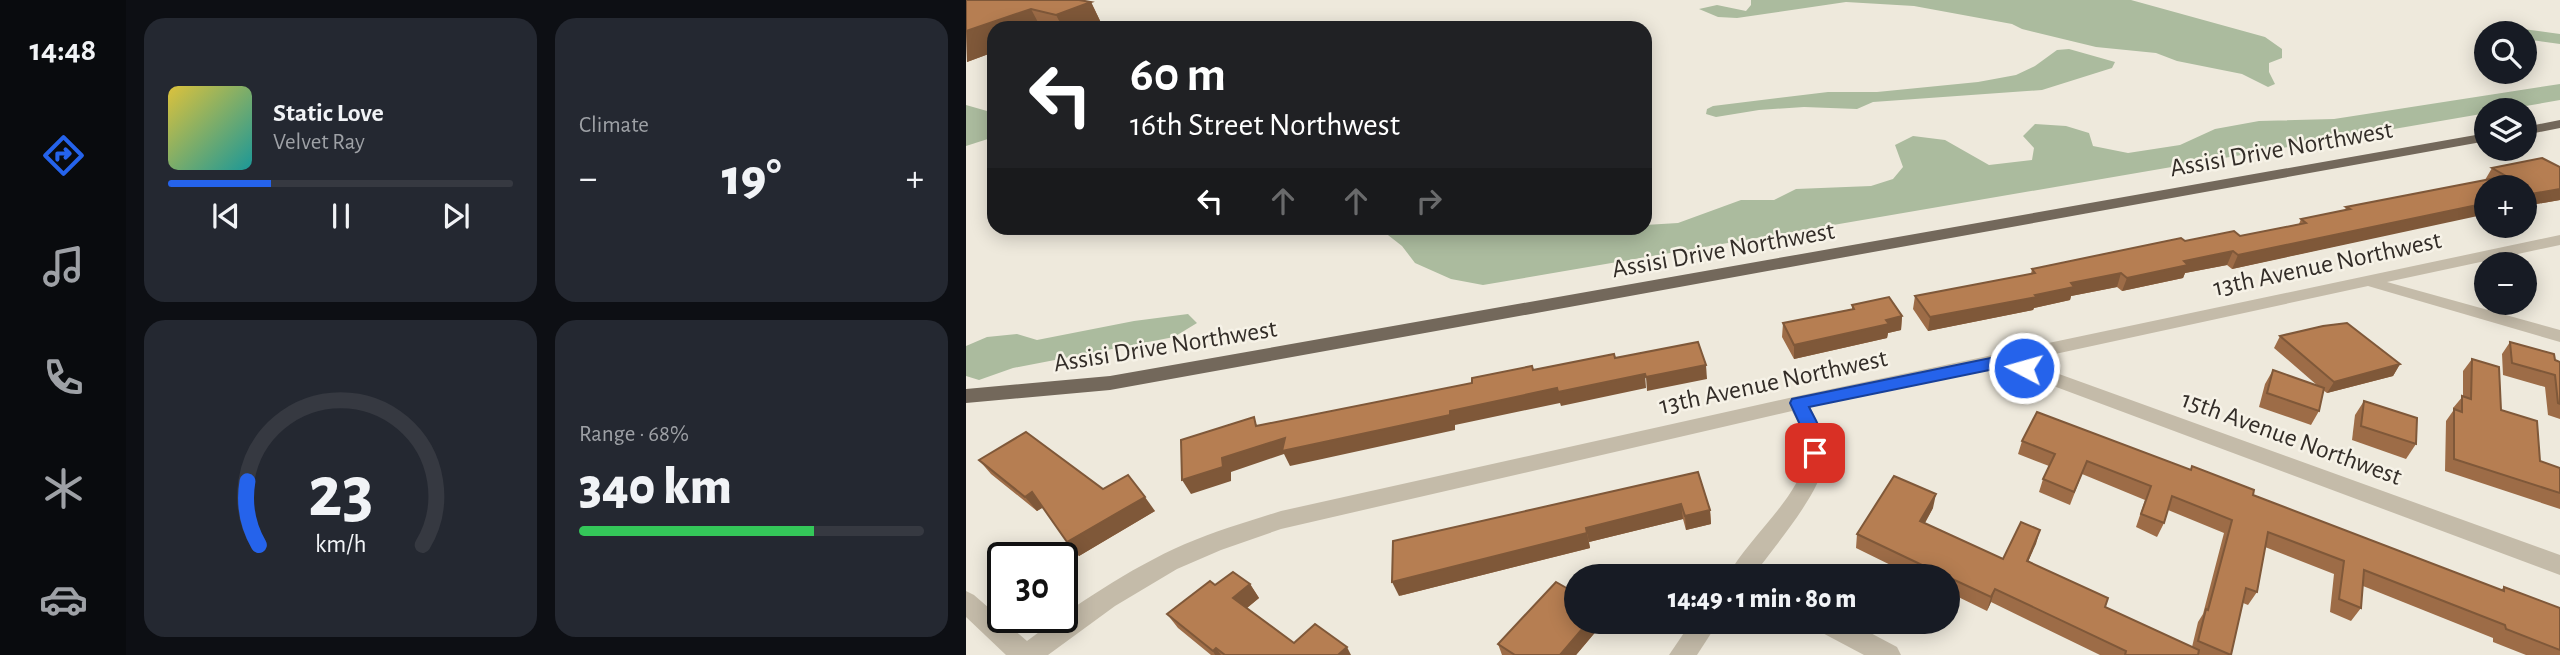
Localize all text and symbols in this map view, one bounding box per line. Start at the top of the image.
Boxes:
map controls [2474,21,2537,315]
button: search [2474,21,2537,84]
text: 14:48 [30,34,96,66]
icon: left [1015,49,1106,140]
text: 60 m [1130,51,1226,100]
button: layers [2474,98,2537,161]
text: Static Love [273,100,384,126]
text: 16th Street Northwest [1130,109,1400,141]
text: Climate [579,114,649,137]
street label: Assisi Drive Northwest [2168,117,2395,181]
icon: directions [39,131,88,180]
text: Velvet Ray [273,131,365,154]
text: 19° [722,152,781,204]
text: − [579,160,597,198]
text: + [906,160,924,198]
button: + [2474,175,2537,238]
icon: left [1191,182,1229,220]
icon: ahead [1264,182,1302,220]
icon: ahead [1337,182,1375,220]
icon: right [1410,182,1448,220]
icon: previous [207,197,245,235]
icon: pause [322,197,360,235]
icon: next [437,197,475,235]
street label: Assisi Drive Northwest [1610,218,1837,282]
street label: 13th Avenue Northwest [2211,227,2444,301]
icon: music [39,242,88,291]
button: − [2474,252,2537,315]
street label: Assisi Drive Northwest [1052,315,1279,376]
position arrow [1987,331,2061,405]
street label: 13th Avenue Northwest [1657,345,1890,419]
icon: phone [39,353,88,402]
street label: 15th Avenue Northwest [2178,386,2405,490]
text: Range · 68% [579,423,689,446]
pin [1785,423,1845,483]
icon: arrive [1796,434,1834,472]
text: 23 [308,457,373,530]
text: 340 km [579,461,732,513]
icon: climate [39,464,88,513]
text: km/h [315,531,366,556]
speed limit sign: 30 [987,542,1078,633]
icon: car [39,575,88,624]
text: 14:49 · 1 min · 80 m [1668,586,1856,612]

